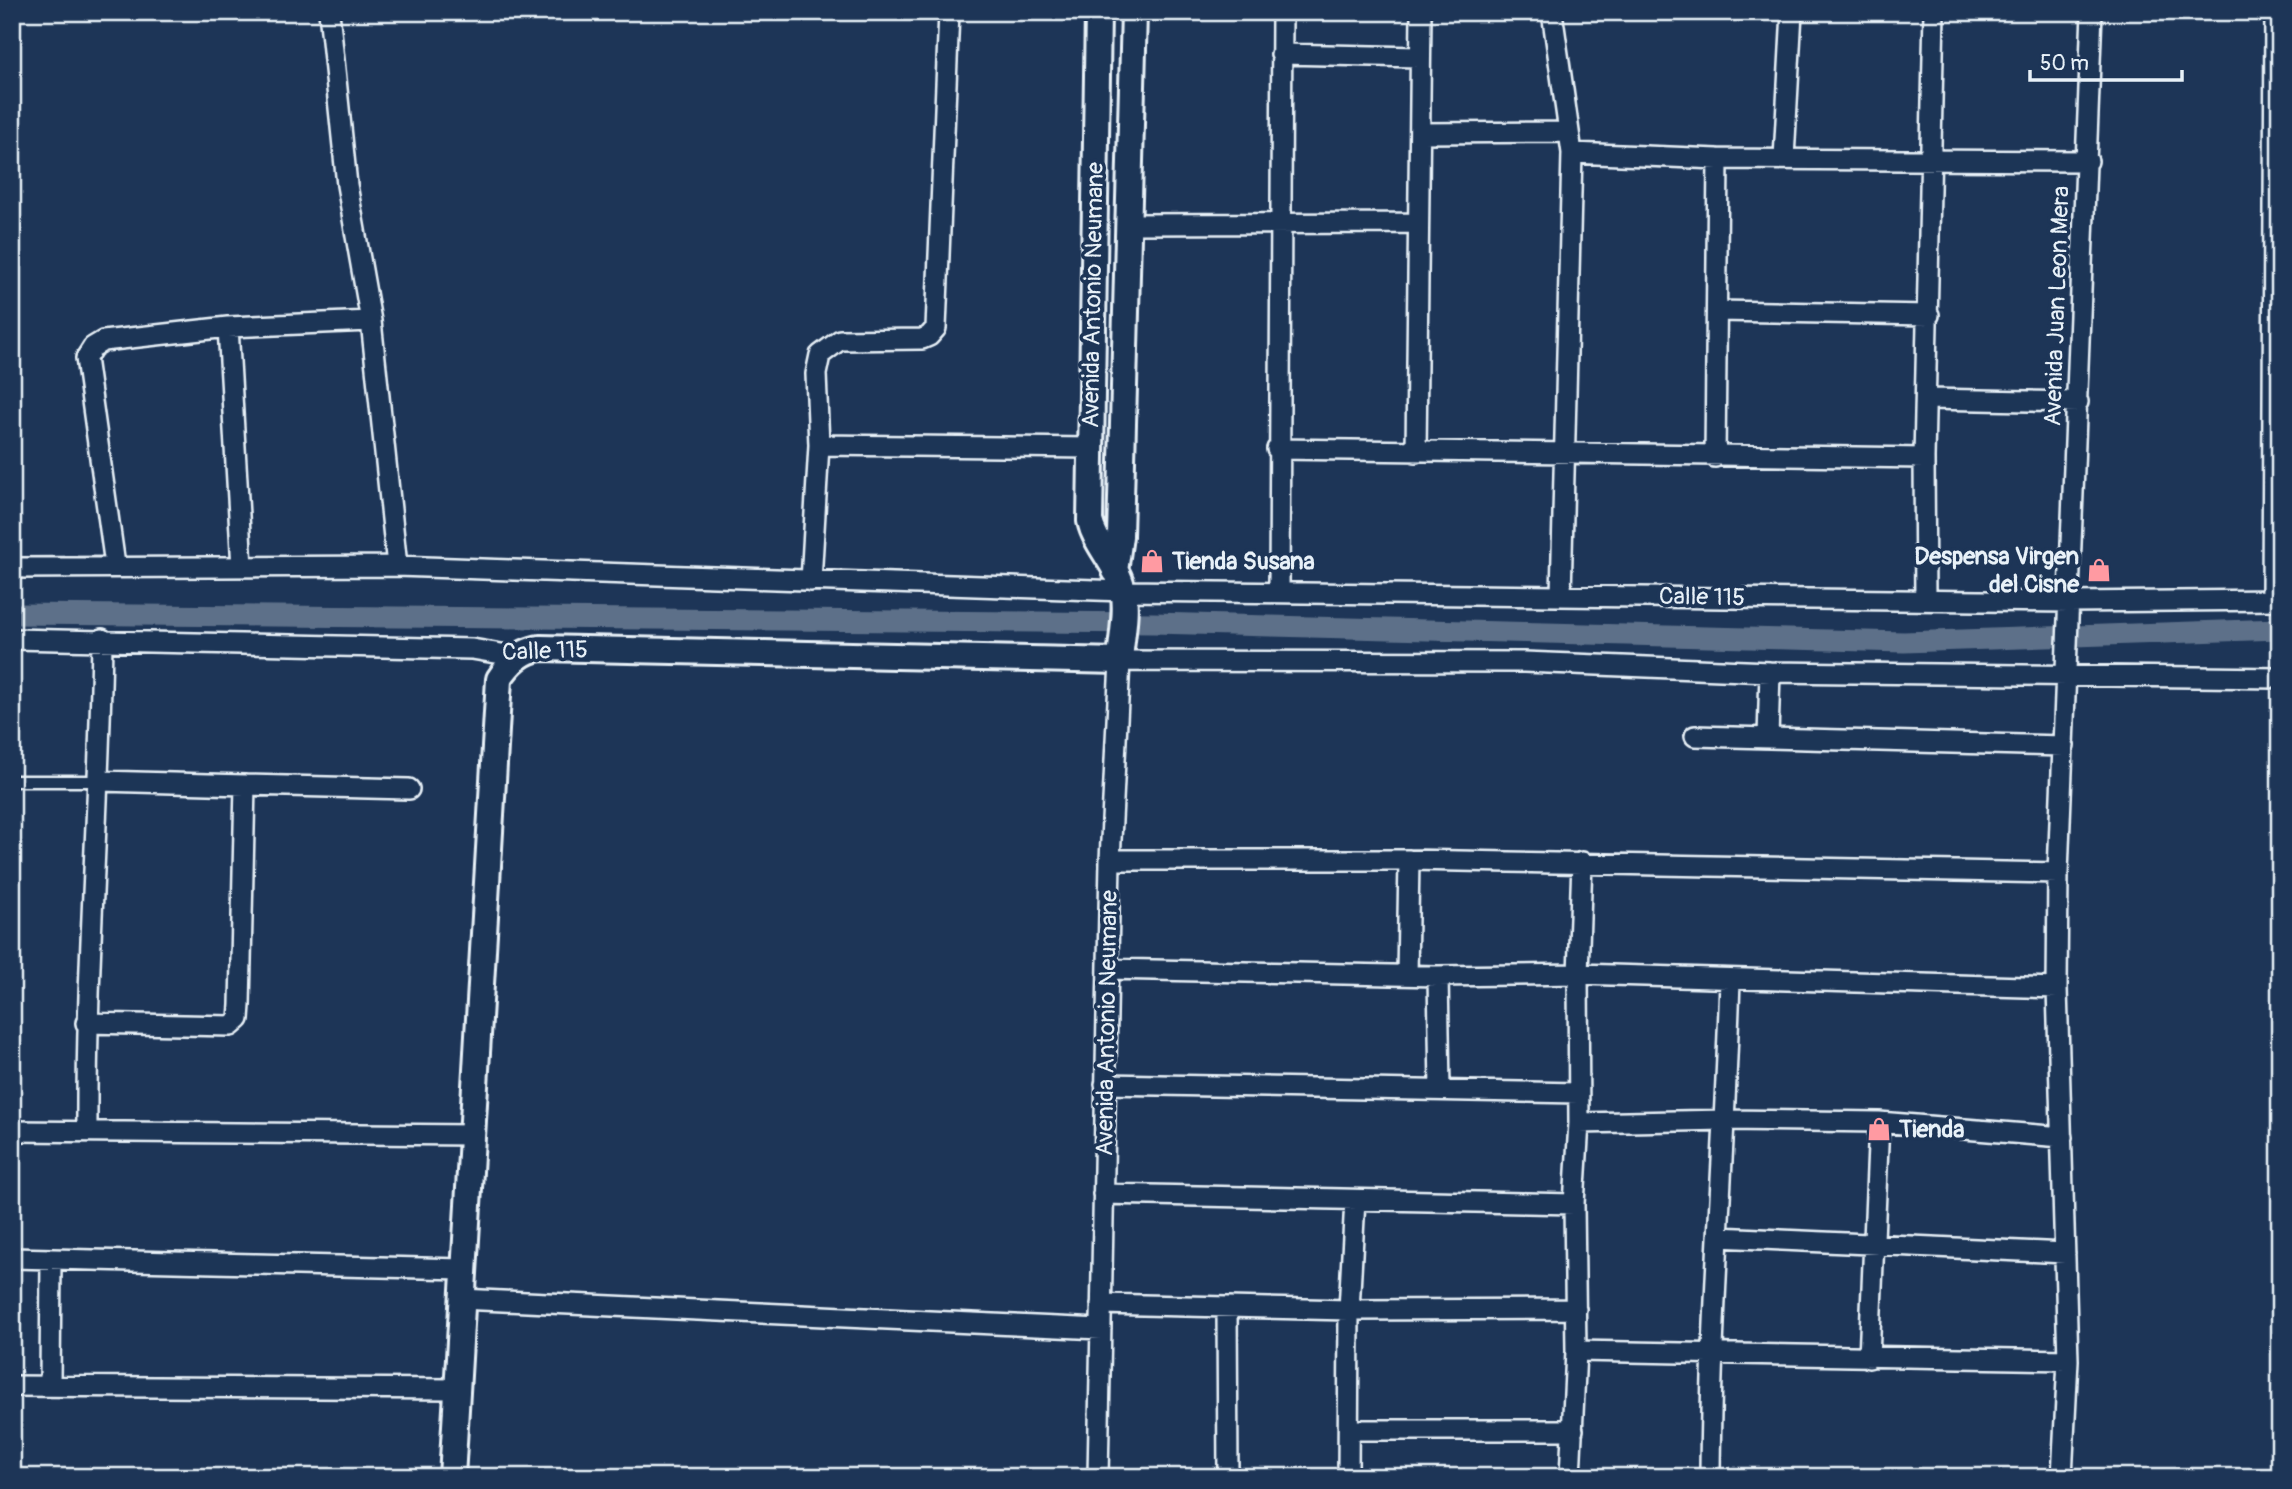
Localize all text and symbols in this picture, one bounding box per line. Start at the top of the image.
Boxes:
scale bar [2030,38,2182,82]
text: 50 m [2040,50,2089,77]
street label: Avenida Antonio Neumane [1076,162,1110,428]
street label: Avenida Juan Leon Mera [2038,185,2076,427]
place label: Despensa Virgen del Cisne [1914,542,2080,599]
shop icon: Tienda Susana [1138,547,1166,575]
place label: Tienda Susana [1171,547,1315,576]
shop icon: Despensa Virgen del Cisne [2085,556,2113,584]
street label: Calle 115 [1659,582,1745,612]
street label: Calle 115 [501,635,589,667]
street label: Avenida Antonio Neumane [1090,890,1124,1156]
shop icon: Tienda [1865,1115,1893,1143]
place label: Tienda [1898,1115,1964,1144]

